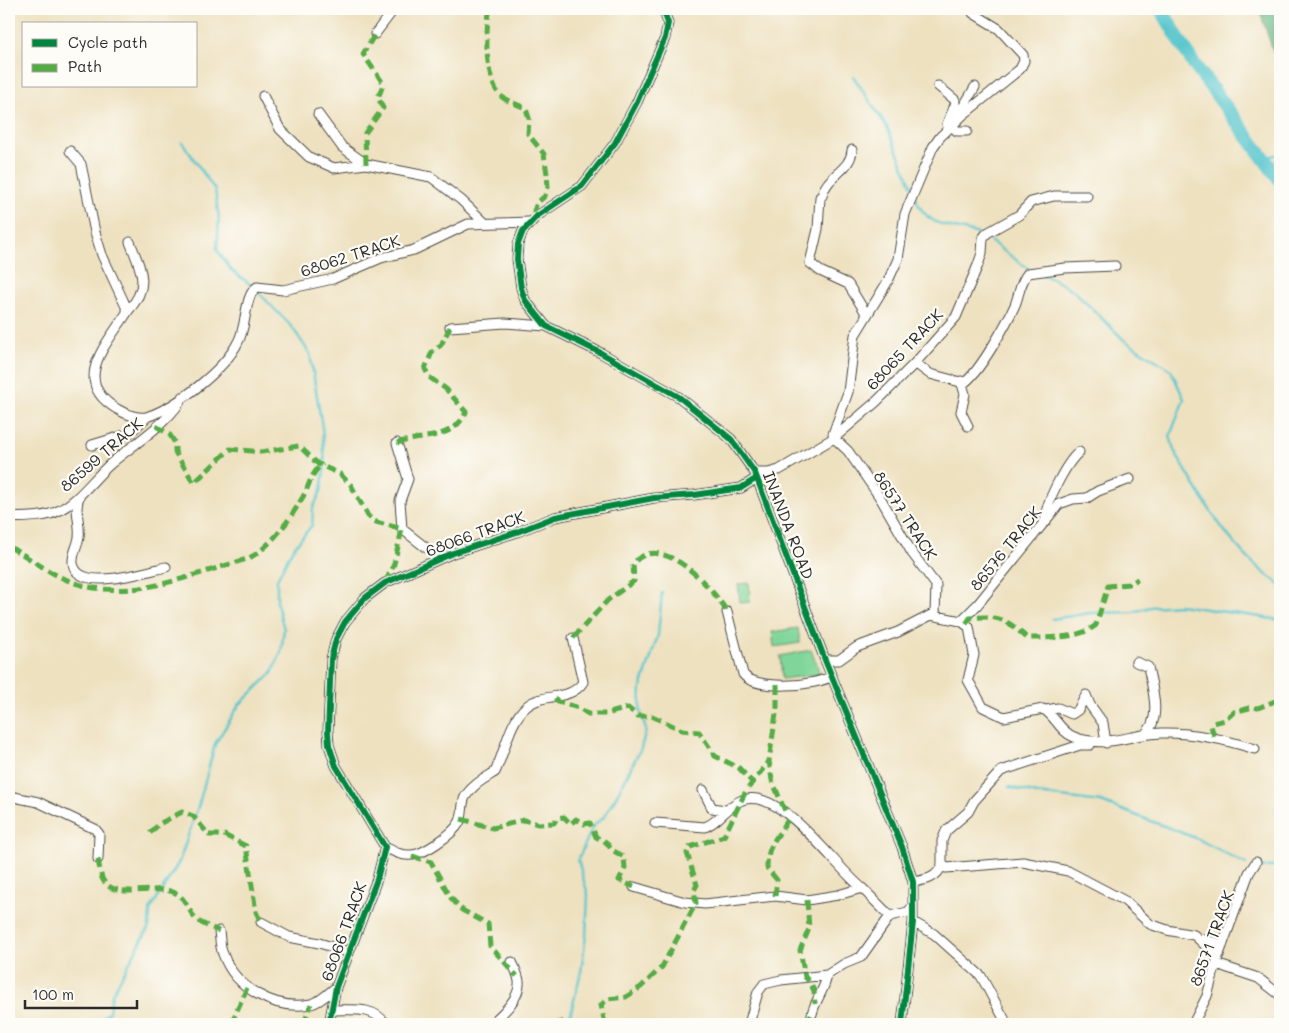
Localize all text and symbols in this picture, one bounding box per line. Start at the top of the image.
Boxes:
legend [22,22,198,88]
text: Cycle path [68,32,147,52]
text: Path [68,56,102,76]
street label: 68062 TRACK [298,229,403,281]
street label: 68065 TRACK [861,304,947,394]
street label: 86599 TRACK [55,412,147,496]
street label: 86577 TRACK [869,467,943,564]
street label: INANDA ROAD [759,468,819,582]
street label: 86576 TRACK [964,501,1046,595]
street label: 68066 TRACK [423,505,528,561]
street label: 68066 TRACK [315,878,371,983]
street label: 86571 TRACK [1184,887,1238,989]
scale bar [25,978,138,1010]
text: 100 m [32,984,74,1004]

